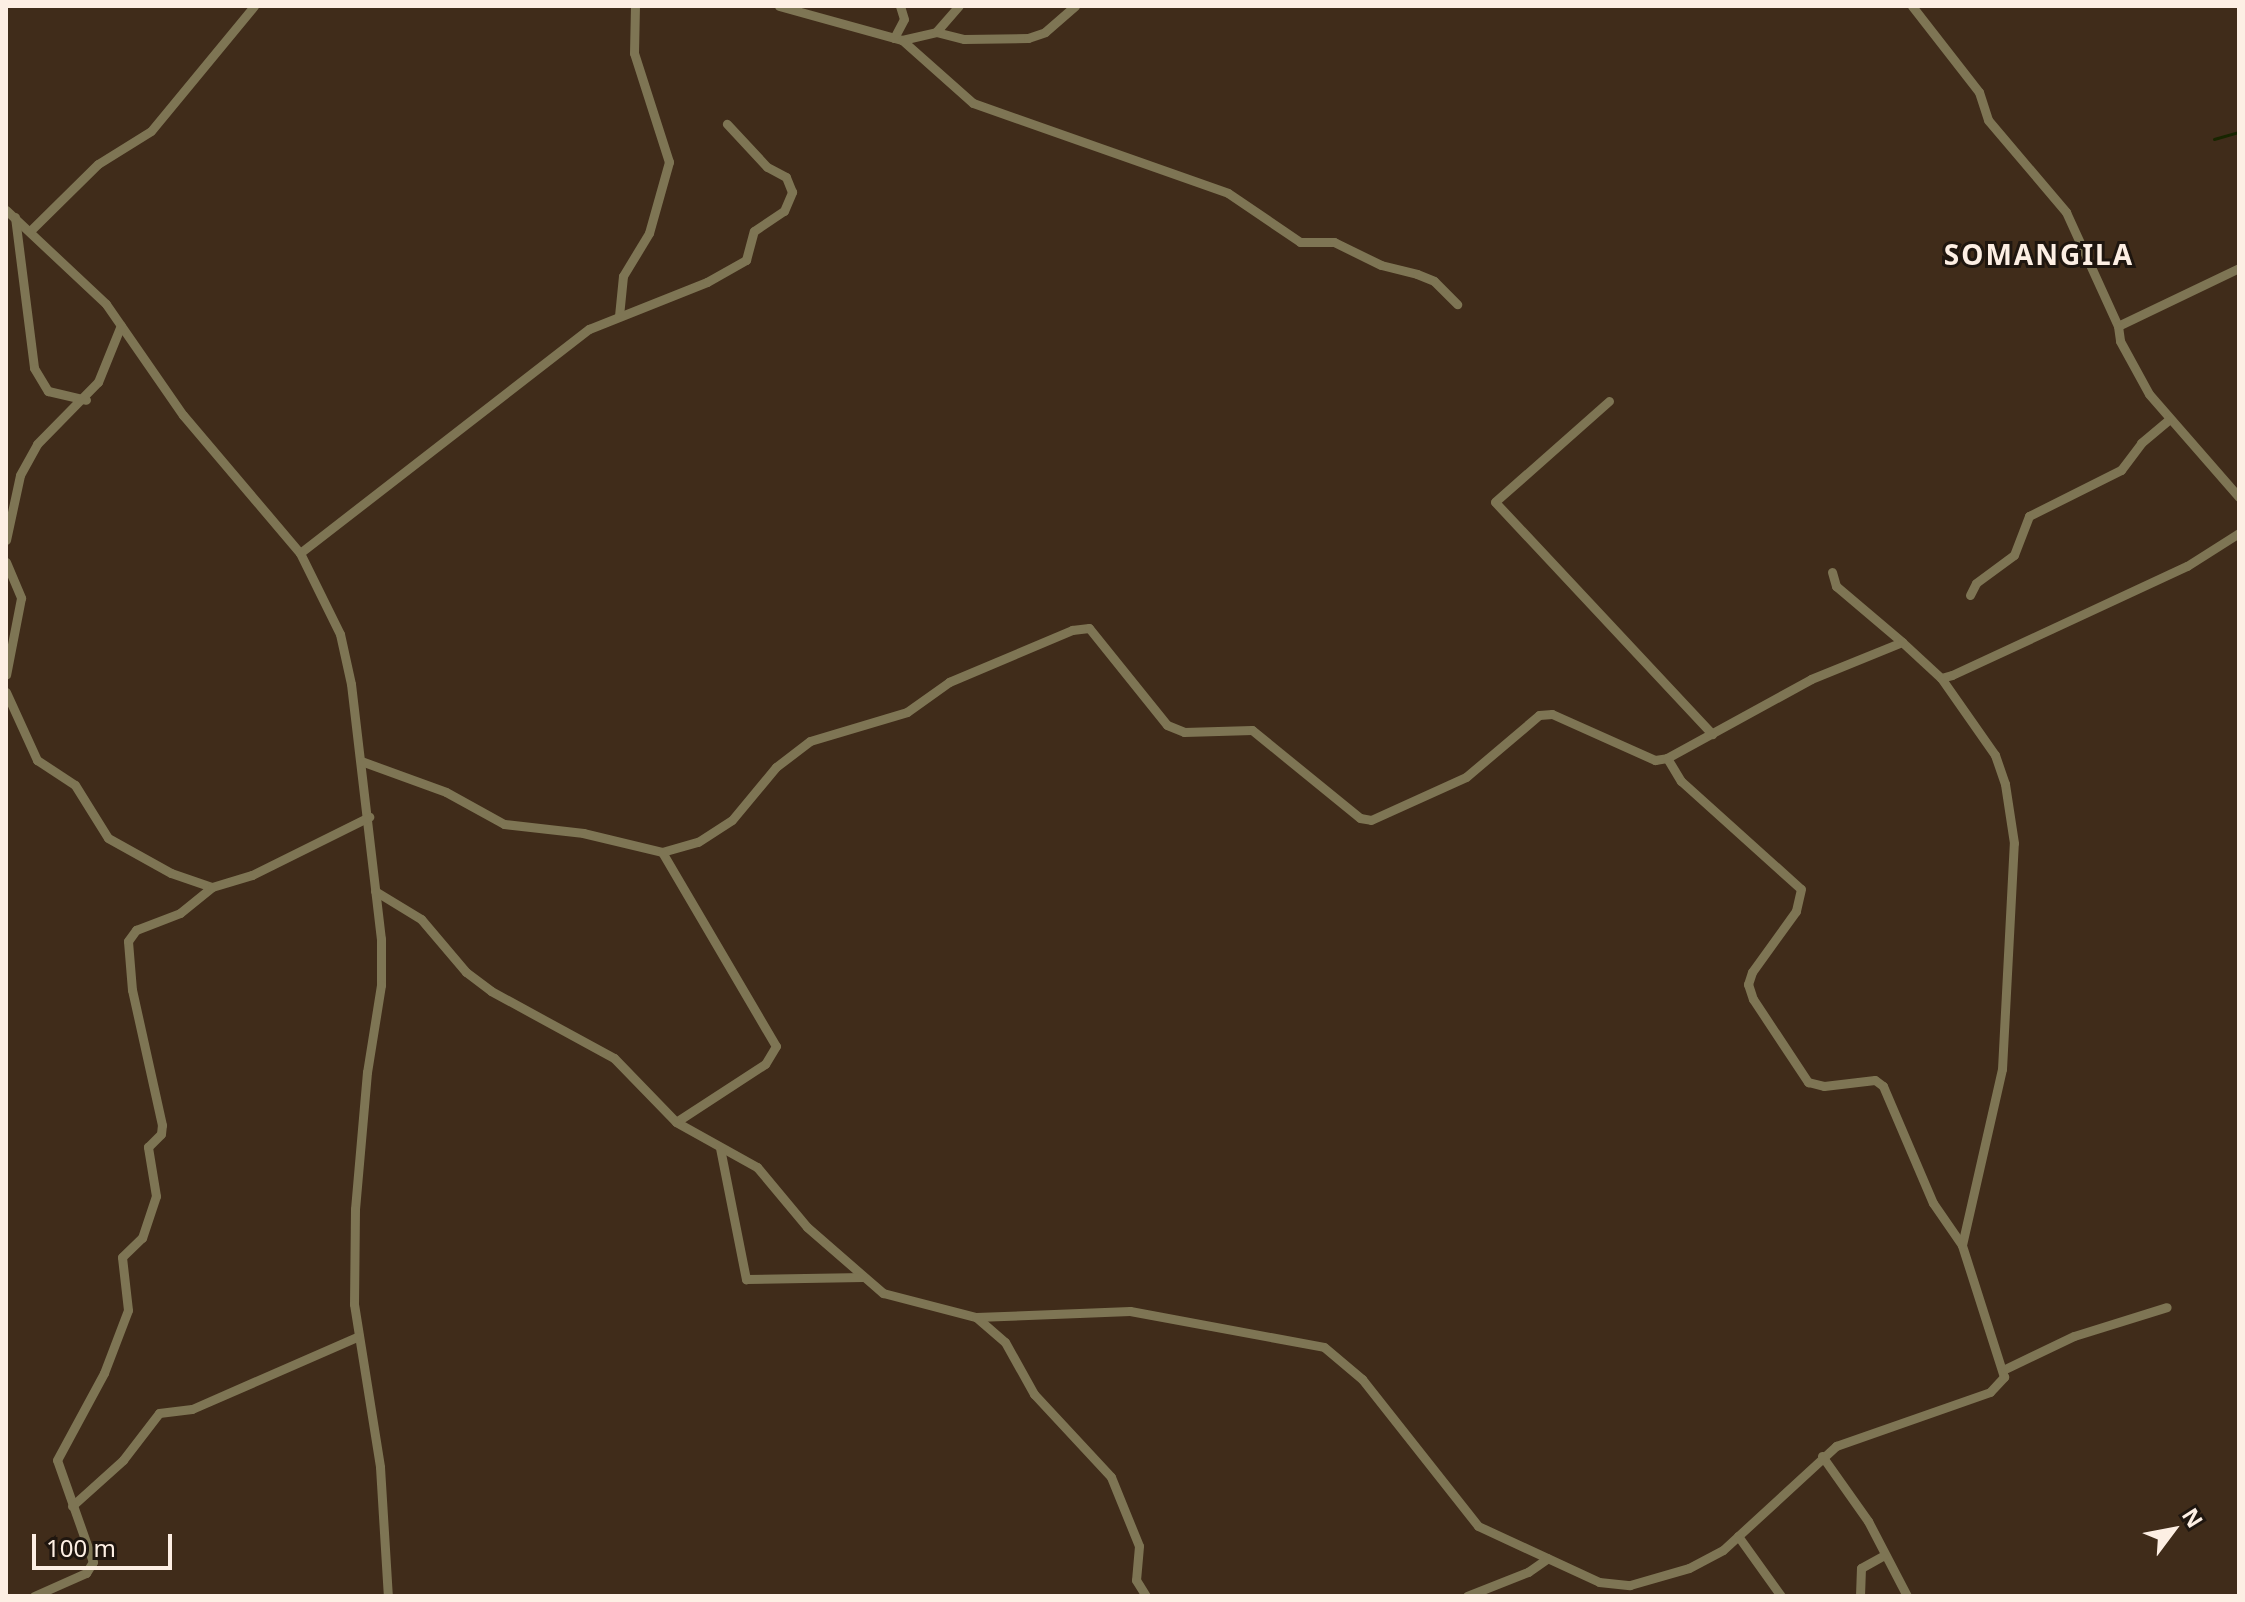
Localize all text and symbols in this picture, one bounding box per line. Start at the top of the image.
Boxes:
district label: SOMANGILA [1944,237,2134,271]
north arrow [2133,1490,2213,1570]
text: N [2176,1502,2211,1533]
scale bar [36,1518,176,1568]
text: 100 m [46,1531,116,1564]

